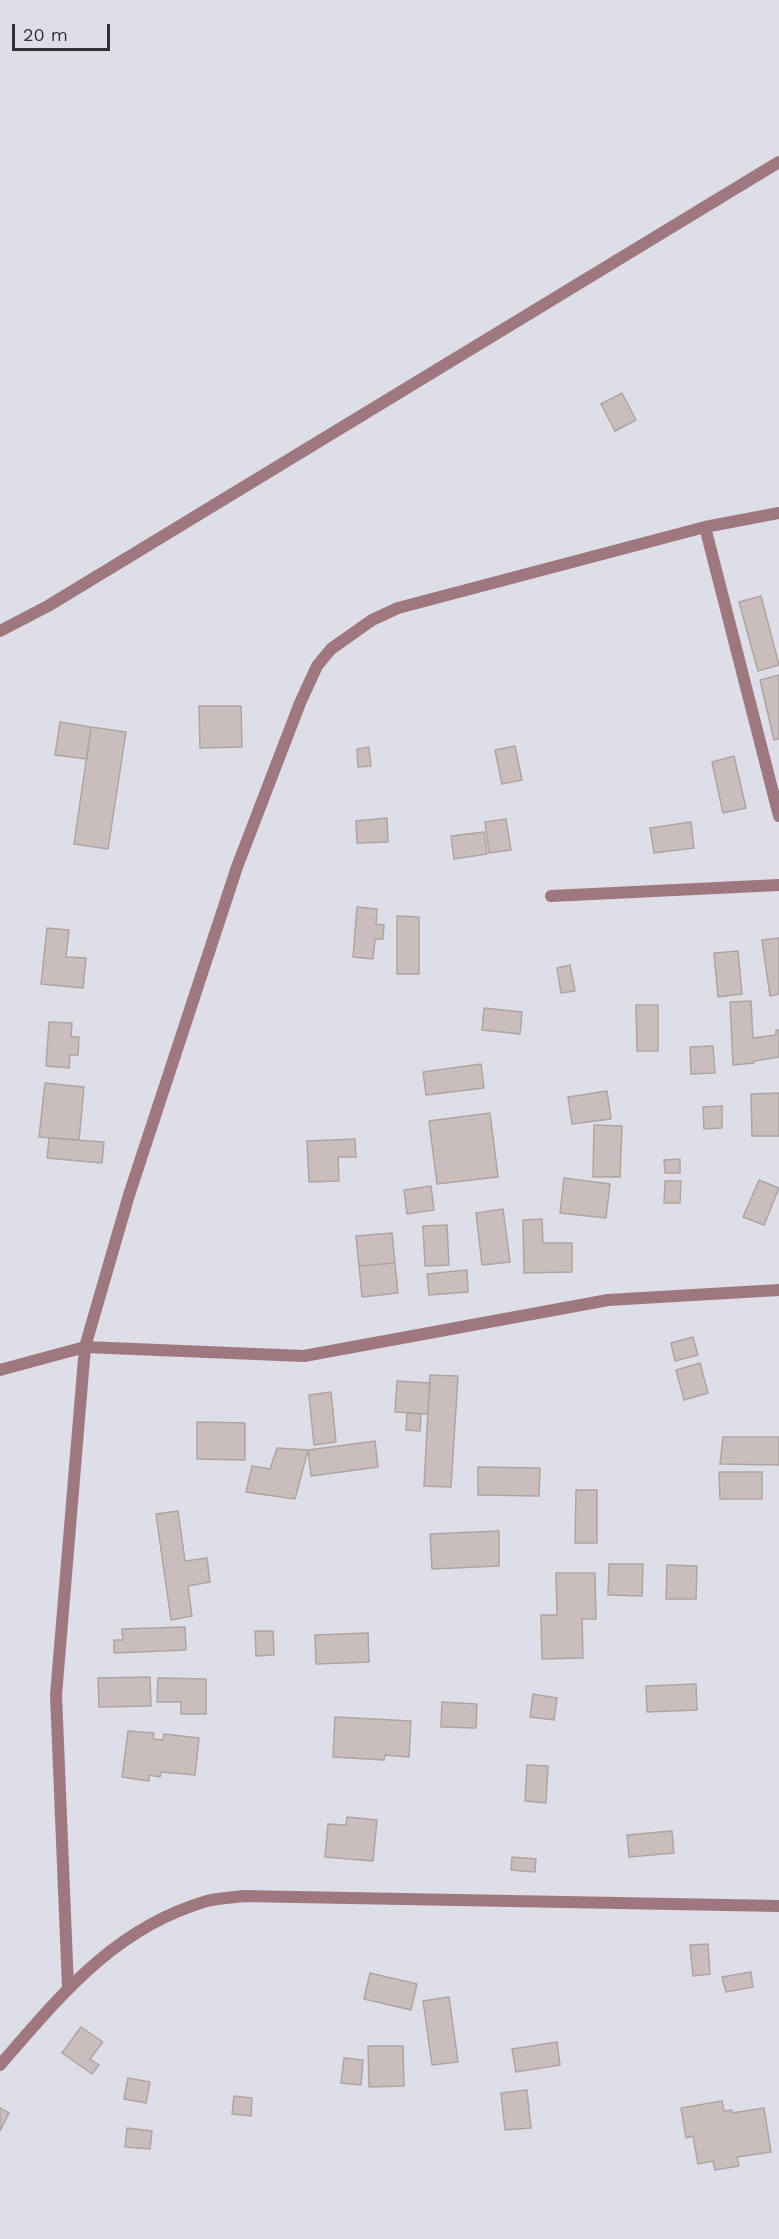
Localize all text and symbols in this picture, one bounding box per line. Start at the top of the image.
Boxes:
scale bar [15,12,112,50]
text: 20 m [23,24,68,45]

